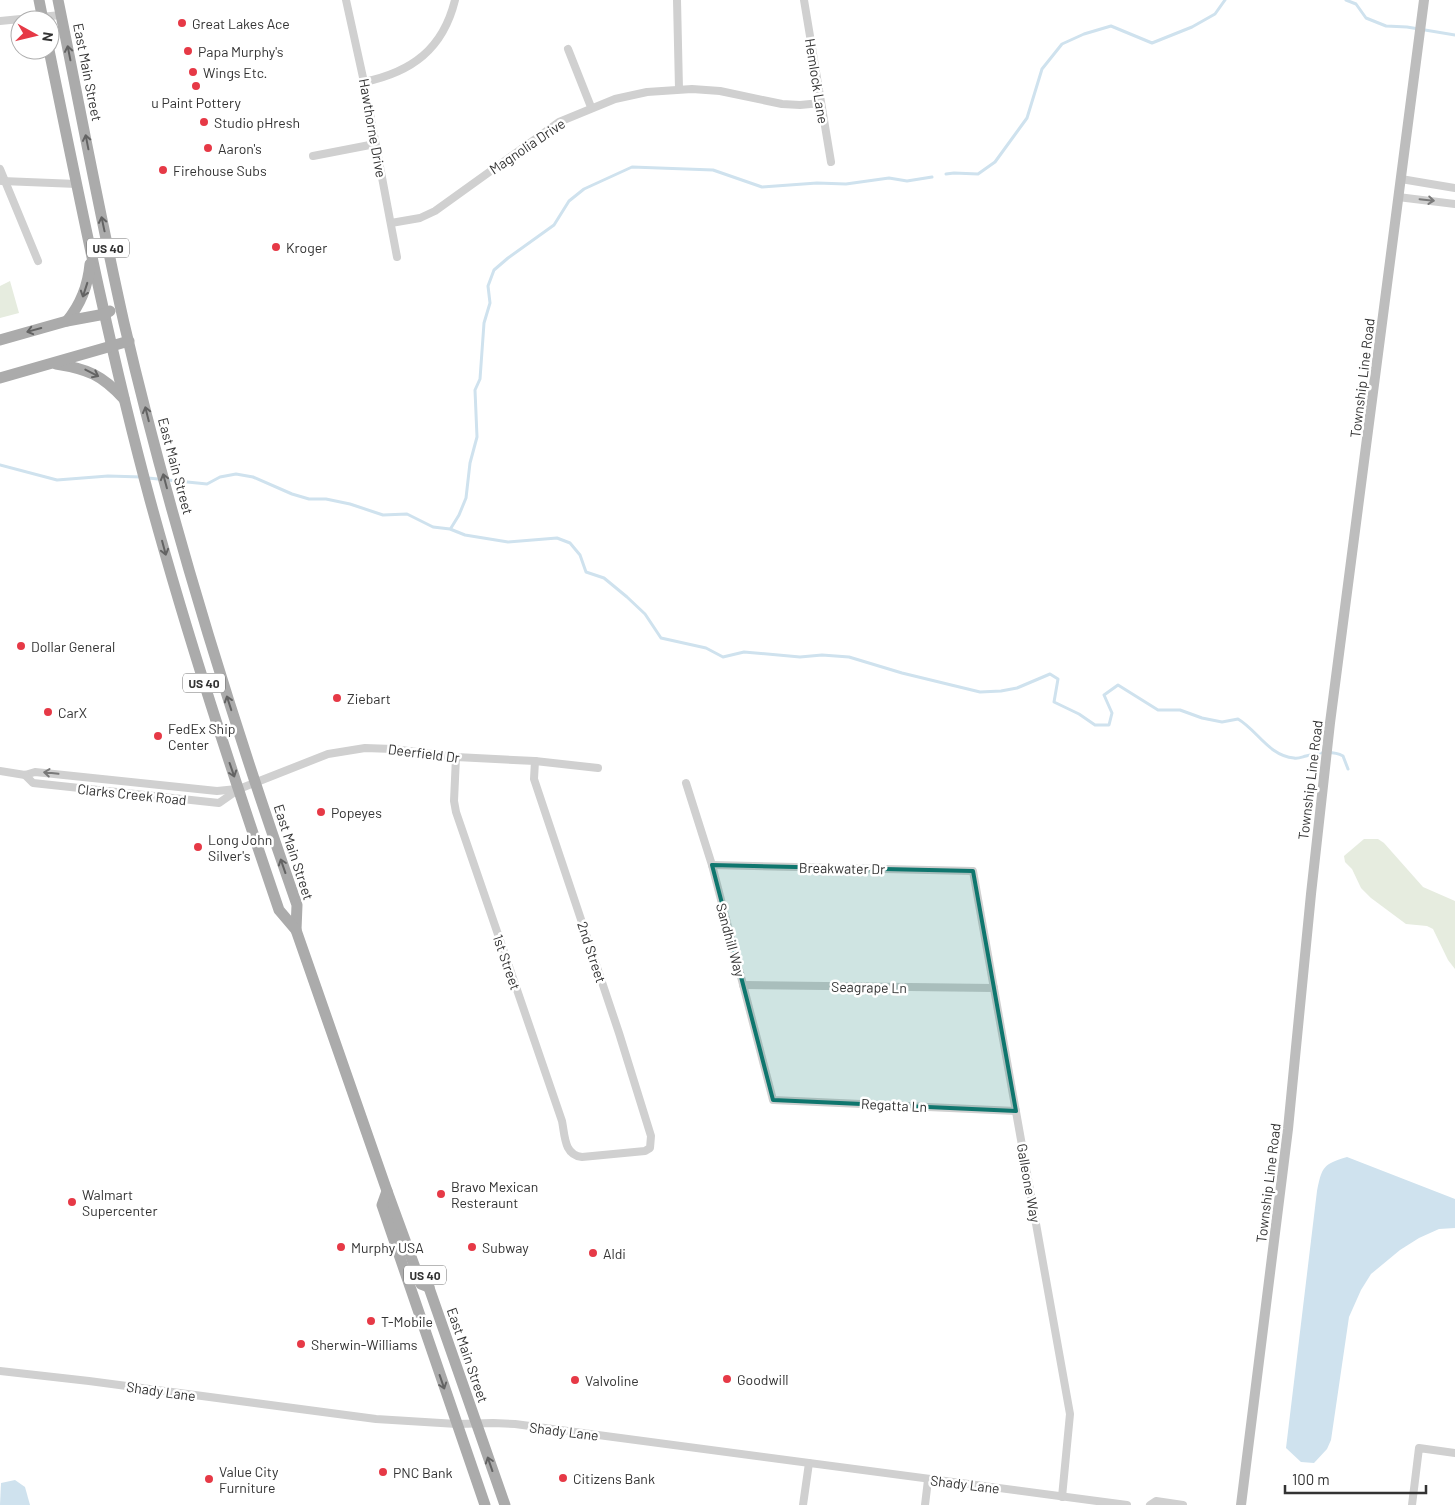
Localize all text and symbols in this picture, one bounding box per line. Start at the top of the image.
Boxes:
north arrow [10,10,60,60]
place label: Great Lakes Ace [192,15,290,32]
marker: Great Lakes Ace [176,17,188,29]
street label: East Main Street [70,22,106,122]
text: N [39,31,57,43]
street label: Hemlock Lane [802,37,832,125]
place label: Papa Murphy's [198,43,284,60]
one-way arrow [64,45,73,61]
marker: Papa Murphy's [182,45,194,57]
place label: Wings Etc. [203,64,267,81]
marker: Wings Etc. [187,66,199,78]
street label: Hawthorne Drive [356,77,390,179]
marker: u Paint Pottery [190,80,202,92]
place label: u Paint Pottery [151,94,241,111]
place label: Studio pHresh [214,114,300,131]
street label: Magnolia Drive [486,114,568,178]
marker: Studio pHresh [198,116,210,128]
one-way arrow [82,135,91,151]
place label: Aaron's [218,140,262,157]
marker: Aaron's [202,142,214,154]
place label: Firehouse Subs [173,162,267,179]
marker: Firehouse Subs [157,164,169,176]
one-way arrow [1418,195,1434,205]
one-way arrow [98,217,108,233]
road number: US 40 [87,238,129,258]
place label: Kroger [286,239,327,256]
marker: Kroger [270,241,282,253]
one-way arrow [80,282,89,297]
street label: Township Line Road [1346,317,1378,439]
one-way arrow [26,326,42,336]
one-way arrow [84,369,99,379]
one-way arrow [142,406,151,422]
street label: East Main Street [155,416,197,516]
one-way arrow [159,473,169,489]
one-way arrow [159,540,169,556]
place label: Dollar General [31,638,115,655]
marker: Dollar General [15,640,27,652]
road number: US 40 [183,674,225,692]
place label: Ziebart [347,690,391,707]
marker: Ziebart [331,692,343,704]
one-way arrow [224,696,233,712]
place label: CarX [58,704,87,721]
marker: CarX [42,706,54,718]
street label: Township Line Road [1294,719,1326,841]
place label: FedEx Ship Center [168,720,235,753]
marker: FedEx Ship Center [152,730,164,742]
street label: Deerfield Dr [387,740,461,766]
one-way arrow [228,762,237,777]
one-way arrow [43,769,59,778]
street label: Clarks Creek Road [77,780,187,808]
street label: East Main Street [271,802,317,902]
place label: Popeyes [331,804,382,821]
marker: Popeyes [315,806,327,818]
place label: Long John Silver's [208,831,272,864]
marker: Long John Silver's [192,841,204,853]
one-way arrow [278,858,288,874]
street label: Breakwater Dr [799,859,885,877]
street label: Sandhill Way [713,901,749,979]
street label: 2nd Street [574,919,610,985]
street label: 1st Street [490,932,524,992]
street label: Seagrape Ln [831,978,907,996]
street label: Regatta Ln [860,1095,928,1115]
street label: Township Line Road [1252,1122,1284,1244]
street label: Galleone Way [1014,1142,1044,1224]
place label: Bravo Mexican Resteraunt [451,1178,538,1211]
place label: Walmart Supercenter [82,1186,158,1219]
marker: Bravo Mexican Resteraunt [435,1188,447,1200]
marker: Walmart Supercenter [66,1196,78,1208]
place label: Murphy USA [351,1239,424,1256]
place label: Subway [482,1239,529,1256]
marker: Murphy USA [335,1241,347,1253]
marker: Subway [466,1241,478,1253]
place label: Aldi [603,1245,626,1262]
marker: Aldi [587,1247,599,1259]
road number: US 40 [404,1266,446,1284]
street label: East Main Street [444,1305,492,1405]
place label: T-Mobile [381,1313,433,1330]
marker: T-Mobile [365,1315,377,1327]
place label: Sherwin-Williams [311,1336,418,1353]
marker: Sherwin-Williams [295,1338,307,1350]
place label: Goodwill [737,1371,789,1388]
place label: Valvoline [585,1372,639,1389]
one-way arrow [438,1373,447,1389]
marker: Goodwill [721,1373,733,1385]
marker: Valvoline [569,1374,581,1386]
street label: Shady Lane [125,1378,197,1404]
street label: Shady Lane [528,1418,600,1444]
one-way arrow [485,1457,494,1472]
scale bar [1285,1462,1426,1494]
place label: Value City Furniture [219,1463,279,1496]
place label: PNC Bank [393,1464,452,1481]
marker: PNC Bank [377,1466,389,1478]
place label: Citizens Bank [573,1470,655,1487]
text: 100 m [1292,1470,1330,1488]
street label: Shady Lane [929,1471,1001,1497]
marker: Citizens Bank [557,1472,569,1484]
marker: Value City Furniture [203,1473,215,1485]

